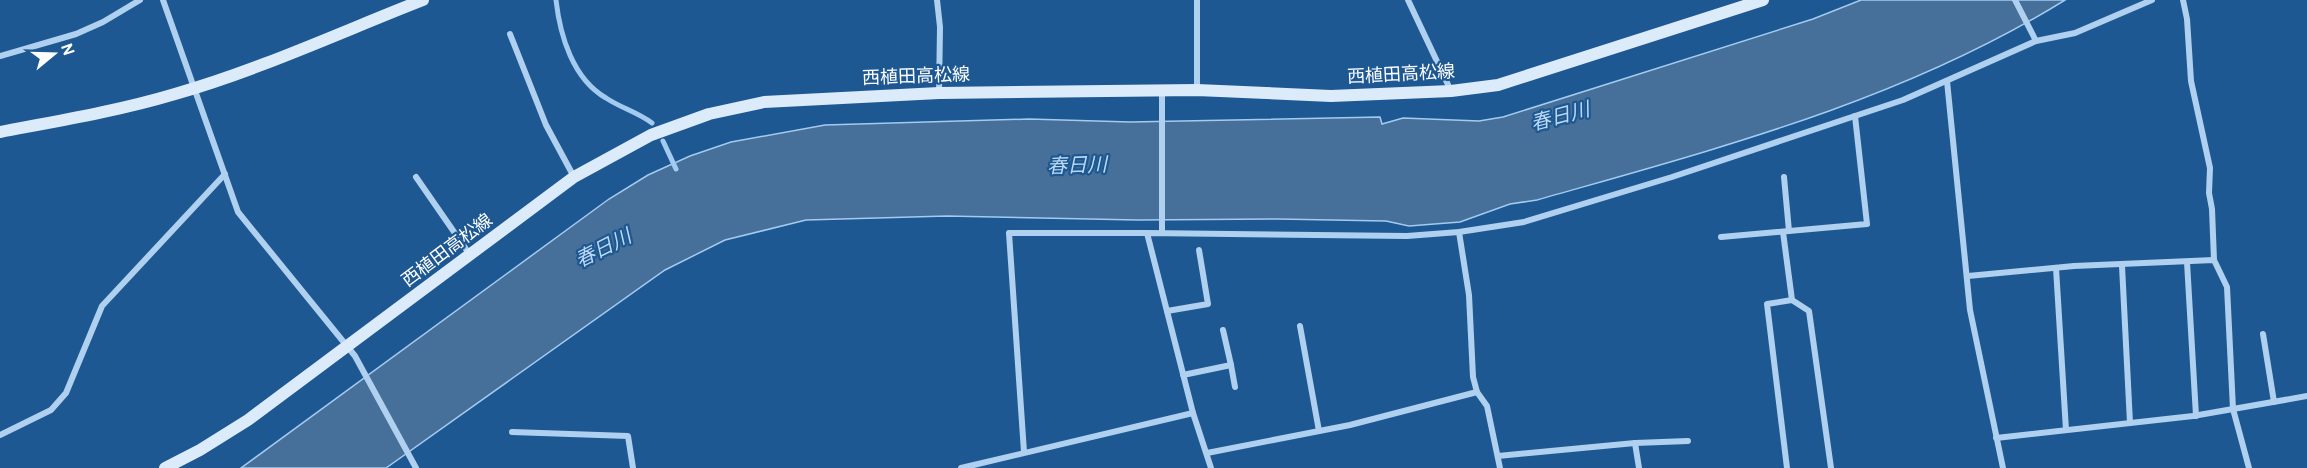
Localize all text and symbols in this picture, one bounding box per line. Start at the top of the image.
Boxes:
north arrow [24,24,84,84]
text: N [55,41,78,58]
street label: 西植田高松線 [1347,61,1456,90]
street label: 西植田高松線 [862,64,970,91]
water label: 春日川 [1528,97,1595,138]
water label: 春日川 [1047,153,1110,181]
street label: 西植田高松線 [398,210,498,293]
water label: 春日川 [571,224,638,275]

